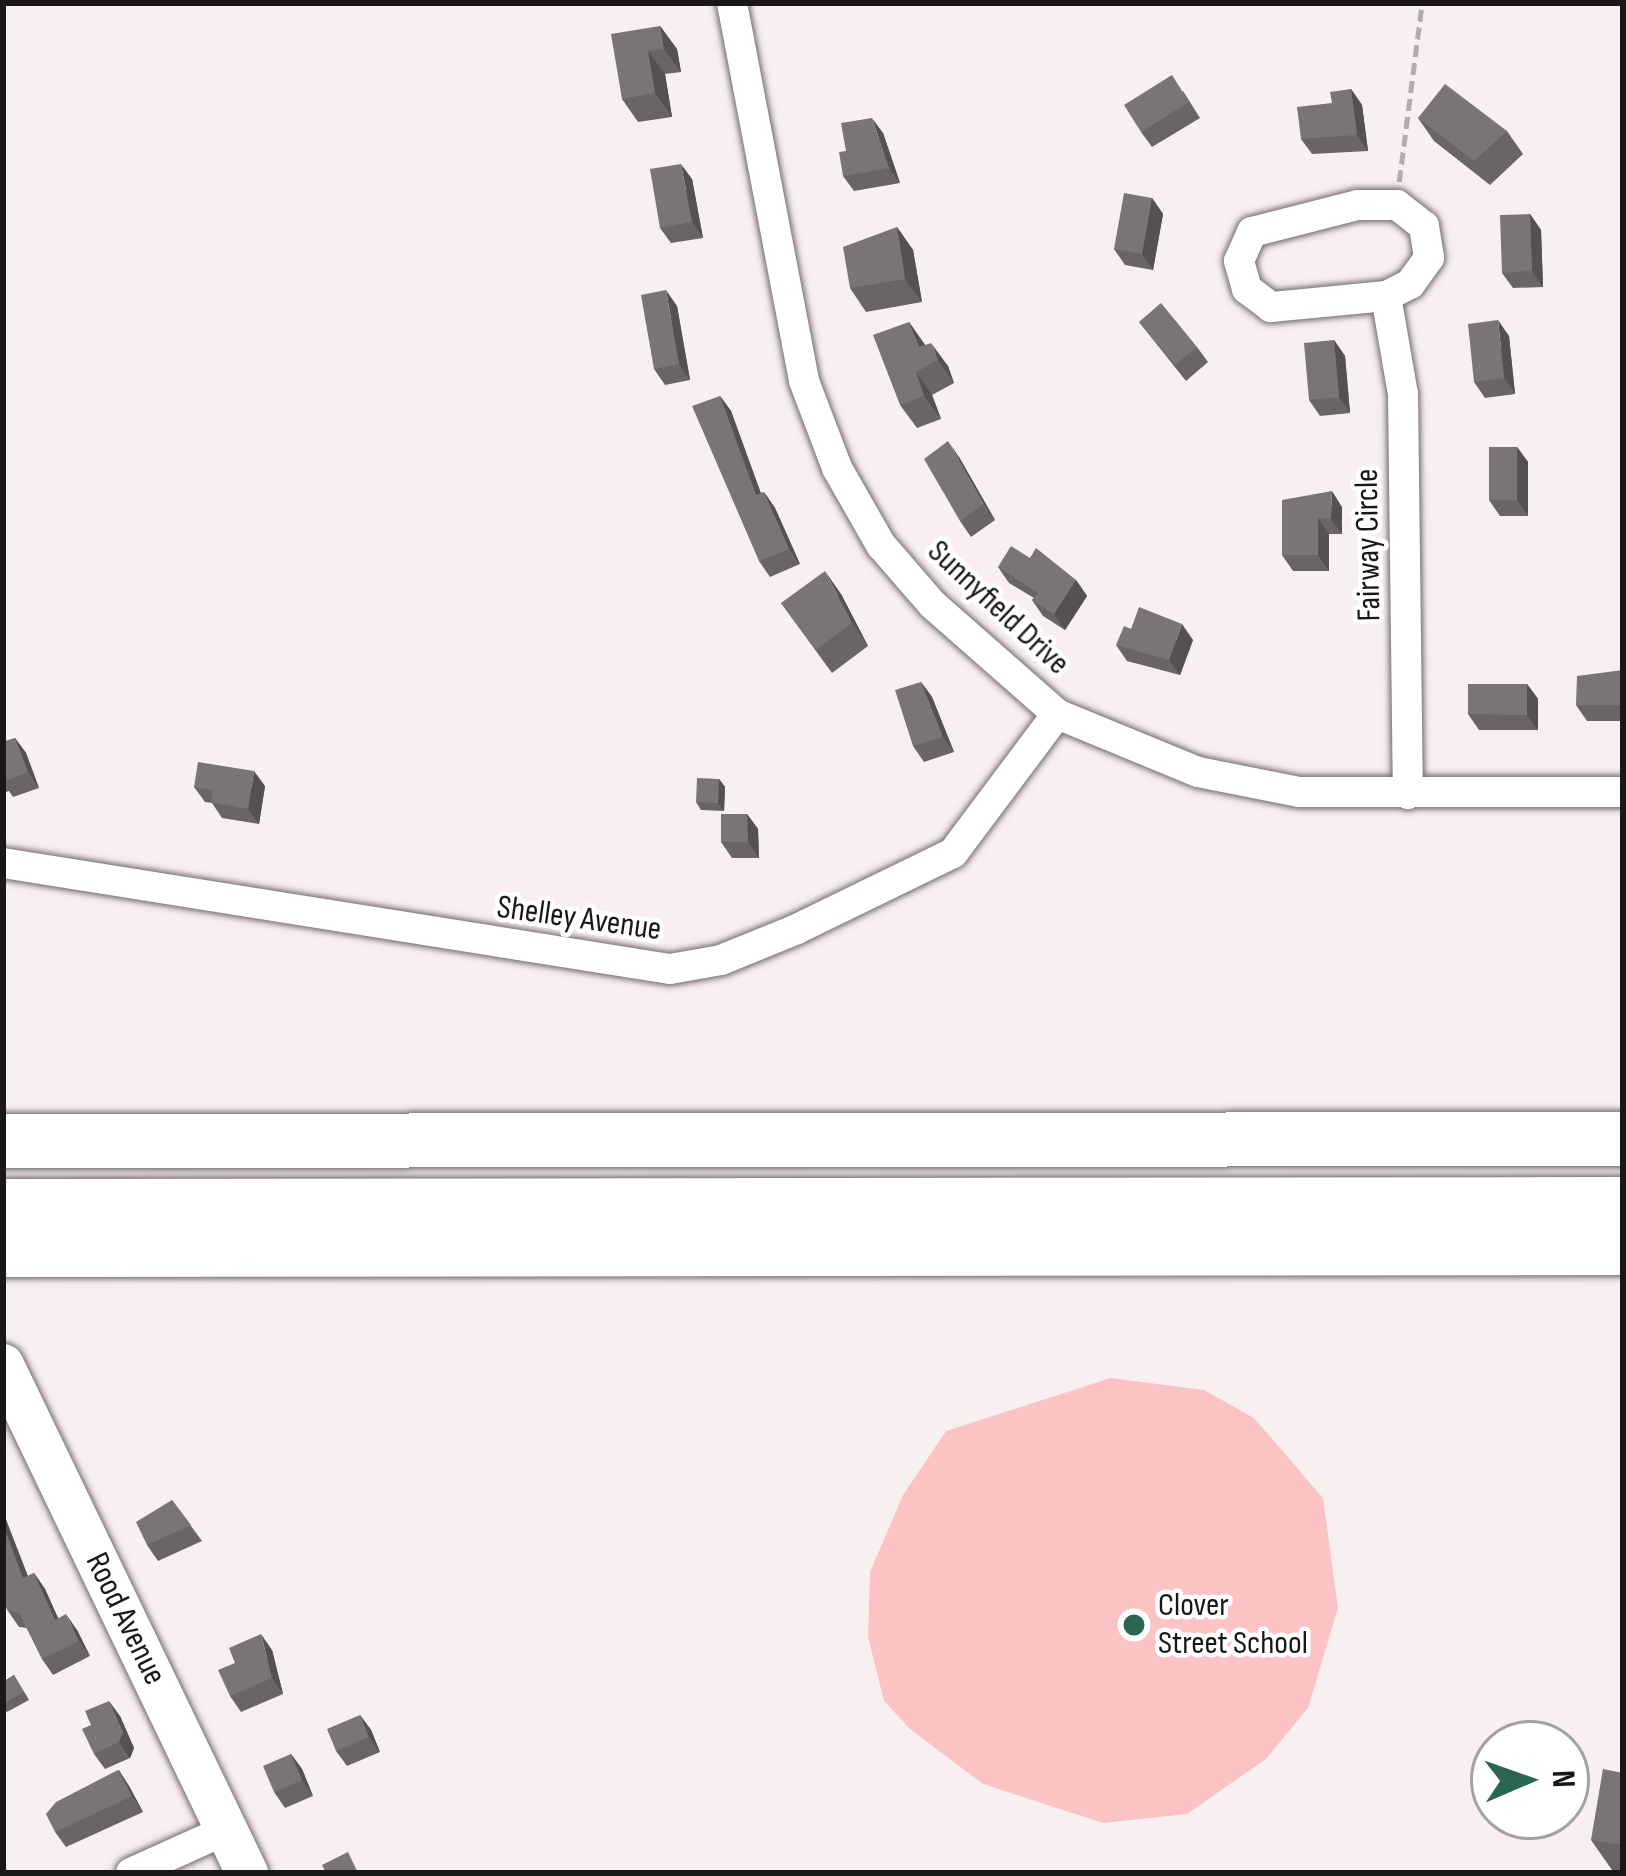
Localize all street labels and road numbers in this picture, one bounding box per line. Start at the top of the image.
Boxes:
street label: Fairway Circle [1348,468,1390,622]
street label: Sunnyfield Drive [919,532,1077,684]
street label: Shelley Avenue [494,888,664,950]
street label: Rood Avenue [76,1547,174,1691]

